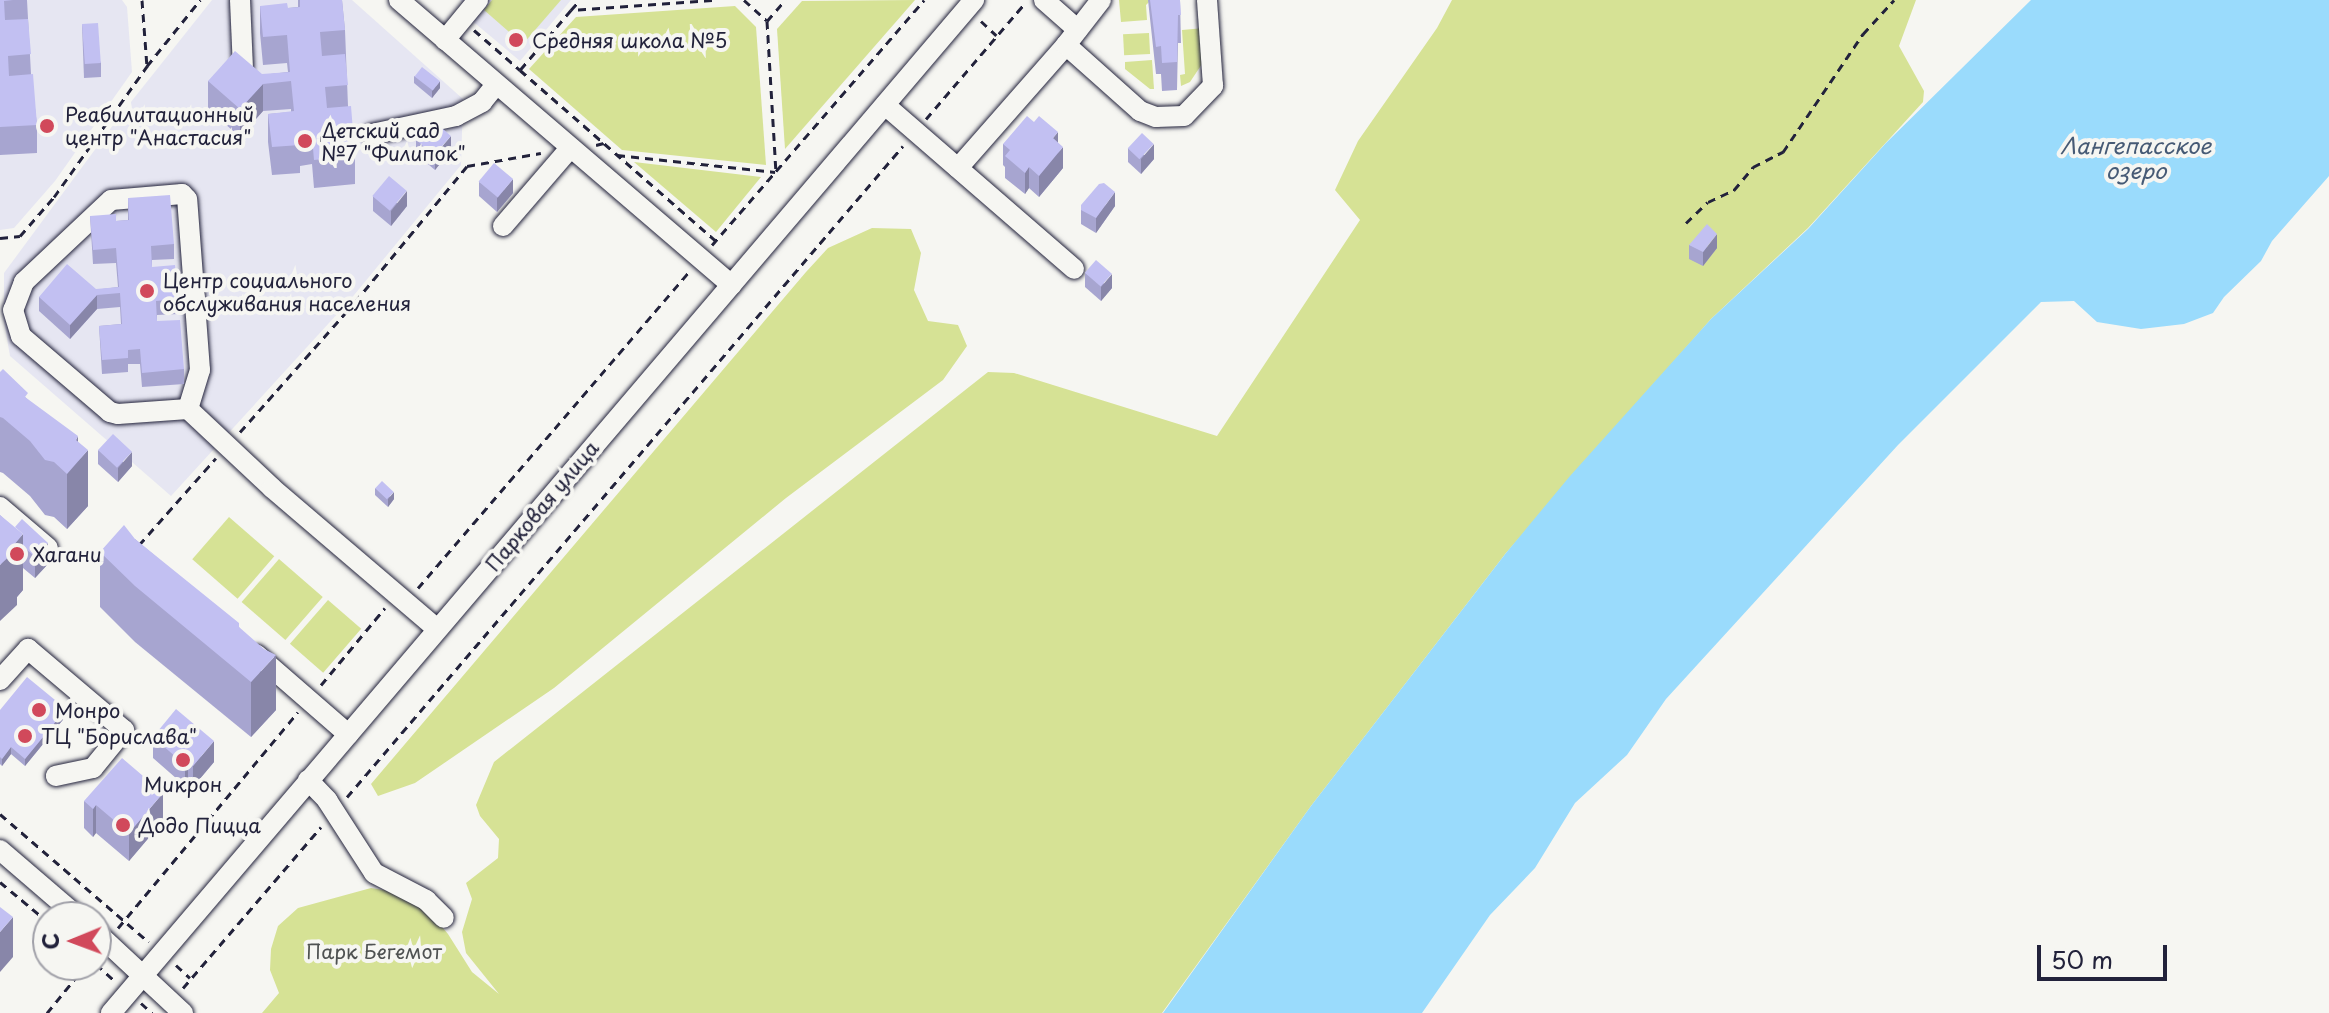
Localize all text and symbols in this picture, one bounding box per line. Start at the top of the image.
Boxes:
place label: Средняя школа №5 [532,28,729,52]
marker: Средняя школа №5 [507,31,525,49]
place label: Реабилитационный центр "Анастасия" [65,102,254,149]
marker: Реабилитационный центр "Анастасия" [36,115,58,137]
place label: Детский сад №7 "Филипок" [321,118,466,165]
water label: Лангепасское озеро [2060,131,2212,182]
marker: Детский сад №7 "Филипок" [296,132,314,150]
place label: Центр социального обслуживания населения [163,268,413,315]
marker: Центр социального обслуживания населения [138,282,156,300]
street label: Парковая улица [480,436,604,576]
place label: Хагани [33,542,102,566]
marker: Хагани [8,545,26,563]
place label: Монро [55,698,120,722]
marker: Монро [30,701,48,719]
place label: ТЦ "Борислава" [41,724,198,748]
marker: ТЦ "Борислава" [16,727,34,745]
marker: Микрон [174,751,192,769]
place label: Микрон [144,772,222,796]
place label: Додо Пицца [139,813,261,837]
marker: Додо Пицца [114,816,132,834]
north arrow [32,901,112,981]
scale bar [2041,929,2171,979]
text: С [33,933,66,950]
park label: Парк Бегемот [306,939,442,963]
text: 50 m [2051,941,2113,977]

